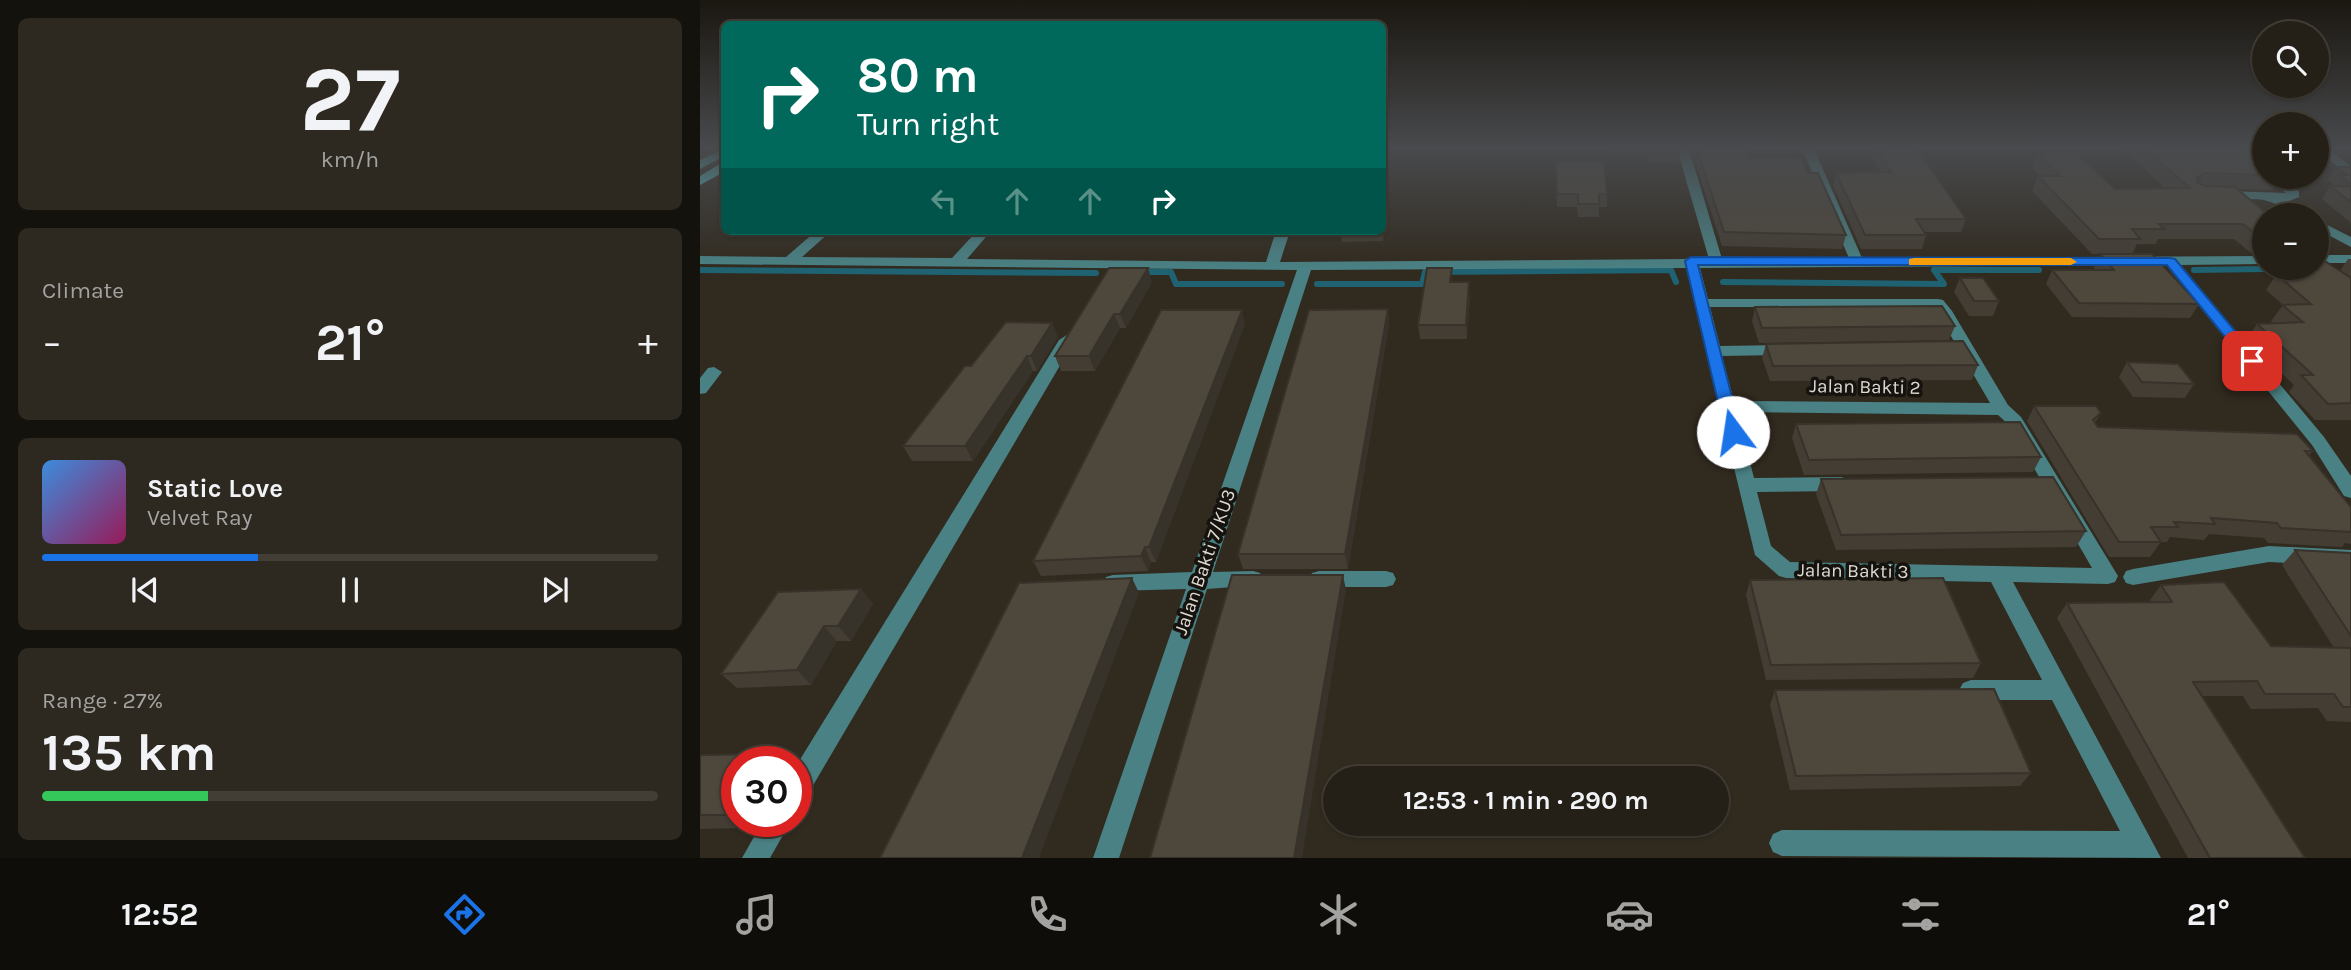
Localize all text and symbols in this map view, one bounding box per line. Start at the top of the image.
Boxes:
map controls [2252,21,2329,280]
button: search [2252,21,2329,98]
text: 27 [300,47,400,153]
text: 80 m [857,47,979,104]
icon: right [742,49,833,140]
text: Turn right [857,106,999,143]
button: + [2252,112,2329,189]
text: km/h [321,146,379,173]
icon: left [925,182,963,220]
icon: ahead [998,182,1036,220]
icon: ahead [1071,182,1109,220]
icon: right [1144,182,1182,220]
button: − [2252,203,2329,280]
text: Climate [42,277,124,304]
text: 21° [315,312,385,373]
text: − [42,320,62,365]
text: + [638,320,658,365]
pin [2222,331,2282,391]
icon: arrive [2233,342,2271,380]
street label: Jalan Bakti 2 [1809,375,1921,399]
position arrow [1696,395,1770,469]
text: Static Love [147,473,283,504]
street label: Jalan Bakti 7/KU3 [1170,486,1240,638]
text: Velvet Ray [147,504,252,531]
street label: Jalan Bakti 3 [1797,559,1909,583]
icon: previous [126,571,164,609]
icon: pause [331,571,369,609]
icon: next [536,571,574,609]
text: Range · 27% [42,687,163,714]
text: 135 km [42,722,216,783]
speed limit sign: 30 [721,746,812,837]
text: 12:53 · 1 min · 290 m [1403,785,1649,816]
icon: directions [440,890,489,939]
icon: music [732,890,781,939]
icon: phone [1023,890,1072,939]
icon: climate [1314,890,1363,939]
icon: car [1605,890,1654,939]
icon: filters [1896,890,1945,939]
text: 12:52 [121,896,198,933]
text: 21° [2187,896,2230,933]

